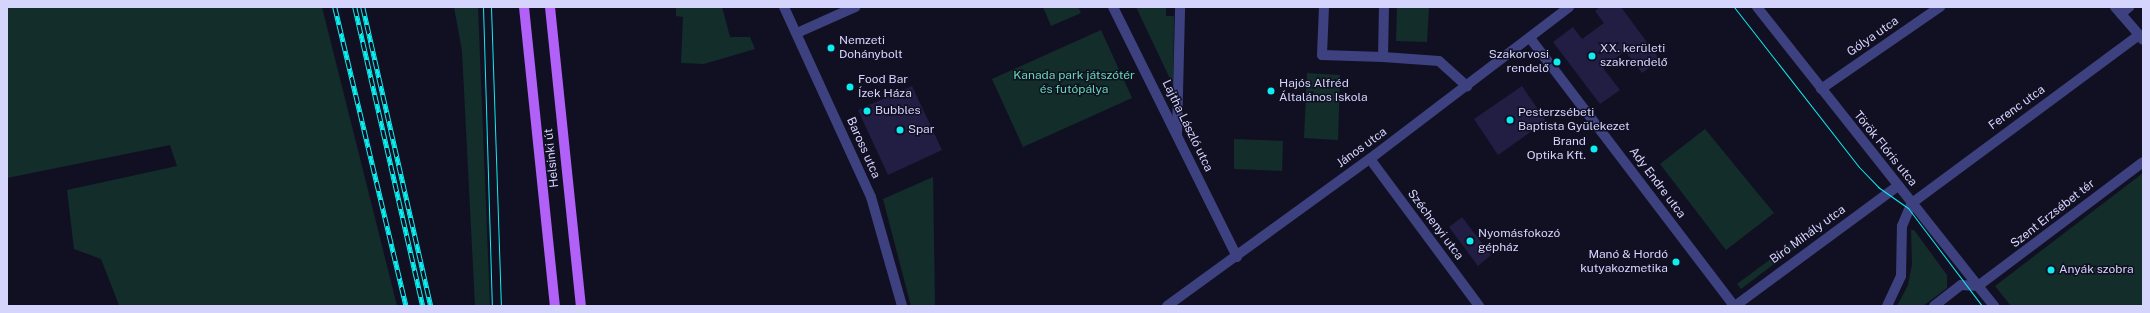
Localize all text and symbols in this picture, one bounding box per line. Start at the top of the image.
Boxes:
street label: Gólya utca [1845,14,1901,60]
place label: Nemzeti Dohánybolt [839,34,903,62]
place label: XX. kerületi szakrendelő [1600,42,1668,70]
marker: Nemzeti Dohánybolt [826,43,836,53]
place label: Szakorvosi rendelő [1489,48,1549,76]
marker: XX. kerületi szakrendelő [1587,51,1597,61]
marker: Szakorvosi rendelő [1552,57,1562,67]
park label: Kanada park játszótér és futópálya [1013,69,1135,97]
place label: Food Bar Ízek Háza [858,73,912,101]
place label: Hajós Alfréd Általános Iskola [1279,77,1368,105]
street label: Lajtha László utca [1159,78,1215,174]
marker: Food Bar Ízek Háza [845,82,855,92]
street label: Ferenc utca [1986,83,2048,133]
marker: Hajós Alfréd Általános Iskola [1266,86,1276,96]
place label: Bubbles [875,104,921,118]
marker: Bubbles [862,106,872,116]
place label: Pesterzsébeti Baptista Gyülekezet [1518,106,1630,134]
street label: Török Flóris utca [1850,109,1920,189]
street label: Baross utca [843,115,883,181]
marker: Pesterzsébeti Baptista Gyülekezet [1505,115,1515,125]
place label: Spar [908,123,934,137]
marker: Spar [895,125,905,135]
street label: János utca [1334,125,1390,171]
street label: Helsinki út [542,128,562,188]
place label: Brand Optika Kft. [1527,135,1586,163]
marker: Brand Optika Kft. [1589,144,1599,154]
street label: Ady Endre utca [1626,145,1688,221]
street label: Szent Erzsébet tér [2008,177,2098,251]
street label: Széchenyi utca [1404,187,1466,263]
street label: Bíró Mihály utca [1767,203,1849,267]
place label: Nyomásfokozó gépház [1478,227,1560,255]
marker: Nyomásfokozó gépház [1465,236,1475,246]
place label: Manó & Hordó kutyakozmetika [1580,248,1668,276]
marker: Manó & Hordó kutyakozmetika [1671,257,1681,267]
place label: Anyák szobra [2059,263,2134,277]
marker: Anyák szobra [2046,265,2056,275]

